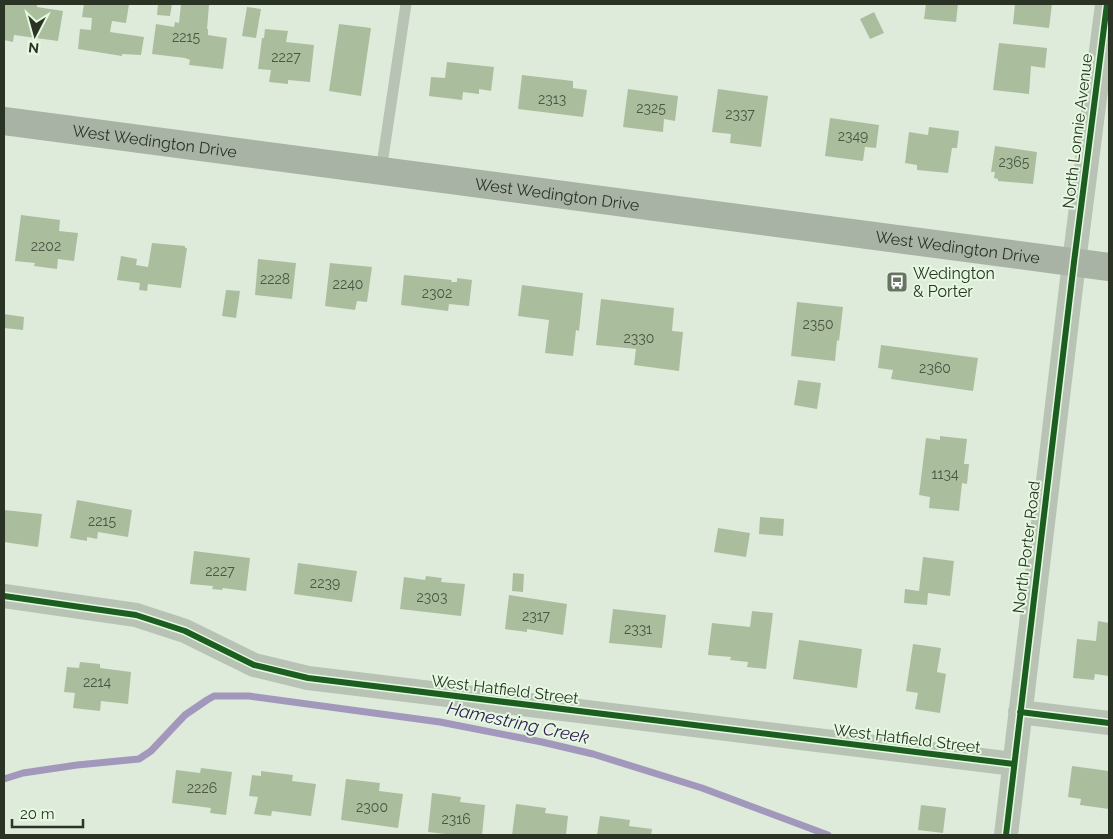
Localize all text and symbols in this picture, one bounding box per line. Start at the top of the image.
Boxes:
north arrow [10,10,60,60]
house number: 2215 [172,29,200,45]
text: N [27,39,40,56]
house number: 2227 [271,49,301,65]
street label: North Lonnie Avenue [1059,52,1096,210]
house number: 2313 [538,91,566,107]
house number: 2325 [636,100,666,116]
house number: 2337 [725,106,755,122]
street label: West Wedington Drive [71,121,238,162]
house number: 2349 [838,128,868,144]
house number: 2365 [999,154,1030,170]
street label: West Wedington Drive [474,174,641,215]
street label: West Wedington Drive [874,227,1041,268]
house number: 2202 [31,238,61,254]
place label: Wedington & Porter [913,264,995,301]
bus stop icon: Wedington & Porter [885,270,909,294]
house number: 2228 [260,271,290,287]
house number: 2240 [333,276,363,292]
house number: 2302 [422,285,452,301]
house number: 2350 [803,316,833,332]
house number: 2330 [624,330,654,346]
house number: 2360 [919,360,951,376]
house number: 1134 [931,466,959,482]
street label: North Porter Road [1009,480,1044,614]
house number: 2215 [88,513,116,529]
house number: 2227 [205,563,235,579]
house number: 2239 [310,575,340,591]
house number: 2303 [417,589,447,605]
house number: 2317 [522,608,551,624]
house number: 2331 [624,621,652,637]
street label: West Hatfield Street [430,671,580,708]
house number: 2214 [83,674,111,690]
water label: Hamestring Creek [445,697,591,748]
street label: West Hatfield Street [832,720,982,757]
house number: 2226 [187,780,217,796]
scale bar [12,796,84,828]
house number: 2300 [356,799,388,815]
text: 20 m [20,805,55,823]
house number: 2316 [441,811,471,827]

